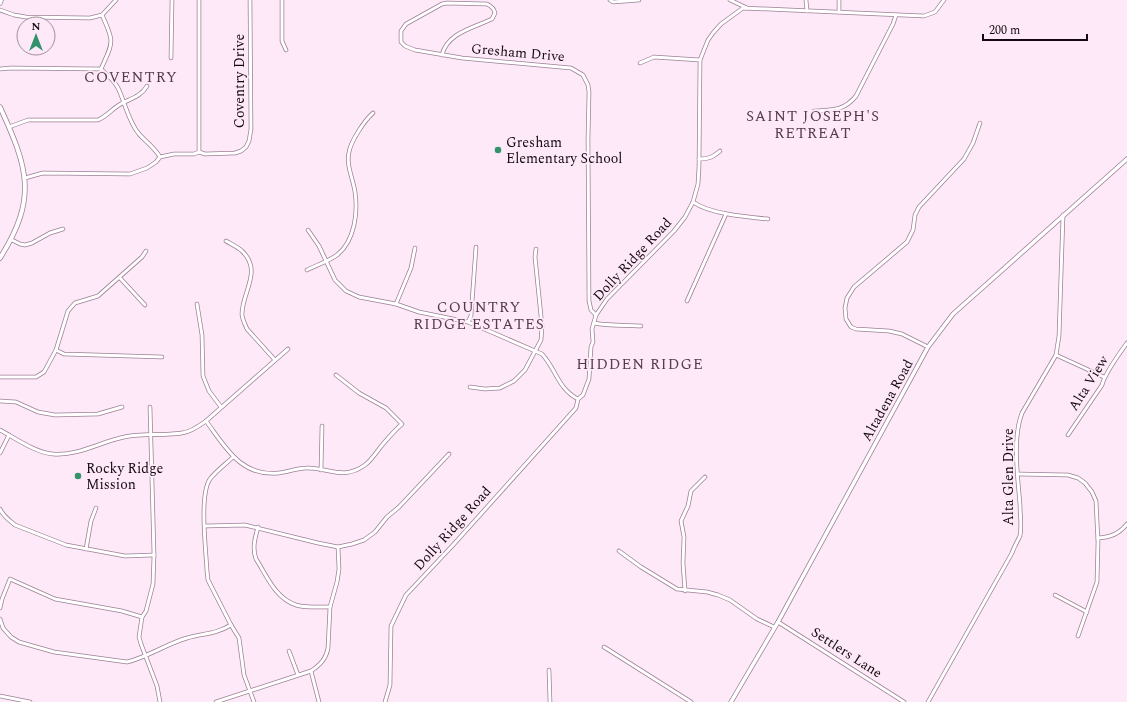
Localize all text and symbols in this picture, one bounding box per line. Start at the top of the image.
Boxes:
north arrow [16,16,56,56]
scale bar [983,16,1087,42]
text: N [32,18,41,35]
text: 200 m [989,21,1020,40]
street label: Coventry Drive [229,34,250,128]
street label: Gresham Drive [470,38,566,67]
district label: COVENTRY [84,66,178,89]
district label: SAINT JOSEPH'S RETREAT [746,105,880,145]
place label: Gresham Elementary School [506,132,622,169]
marker: Gresham Elementary School [493,145,503,155]
street label: Dolly Ridge Road [588,213,677,306]
district label: COUNTRY RIDGE ESTATES [413,296,545,336]
street label: Alta View [1063,351,1114,415]
district label: HIDDEN RIDGE [576,353,704,376]
street label: Altadena Road [856,355,919,445]
street label: Alta Glen Drive [998,428,1019,526]
place label: Rocky Ridge Mission [86,458,164,495]
marker: Rocky Ridge Mission [73,471,83,481]
street label: Dolly Ridge Road [409,481,496,575]
street label: Settlers Lane [807,622,887,683]

